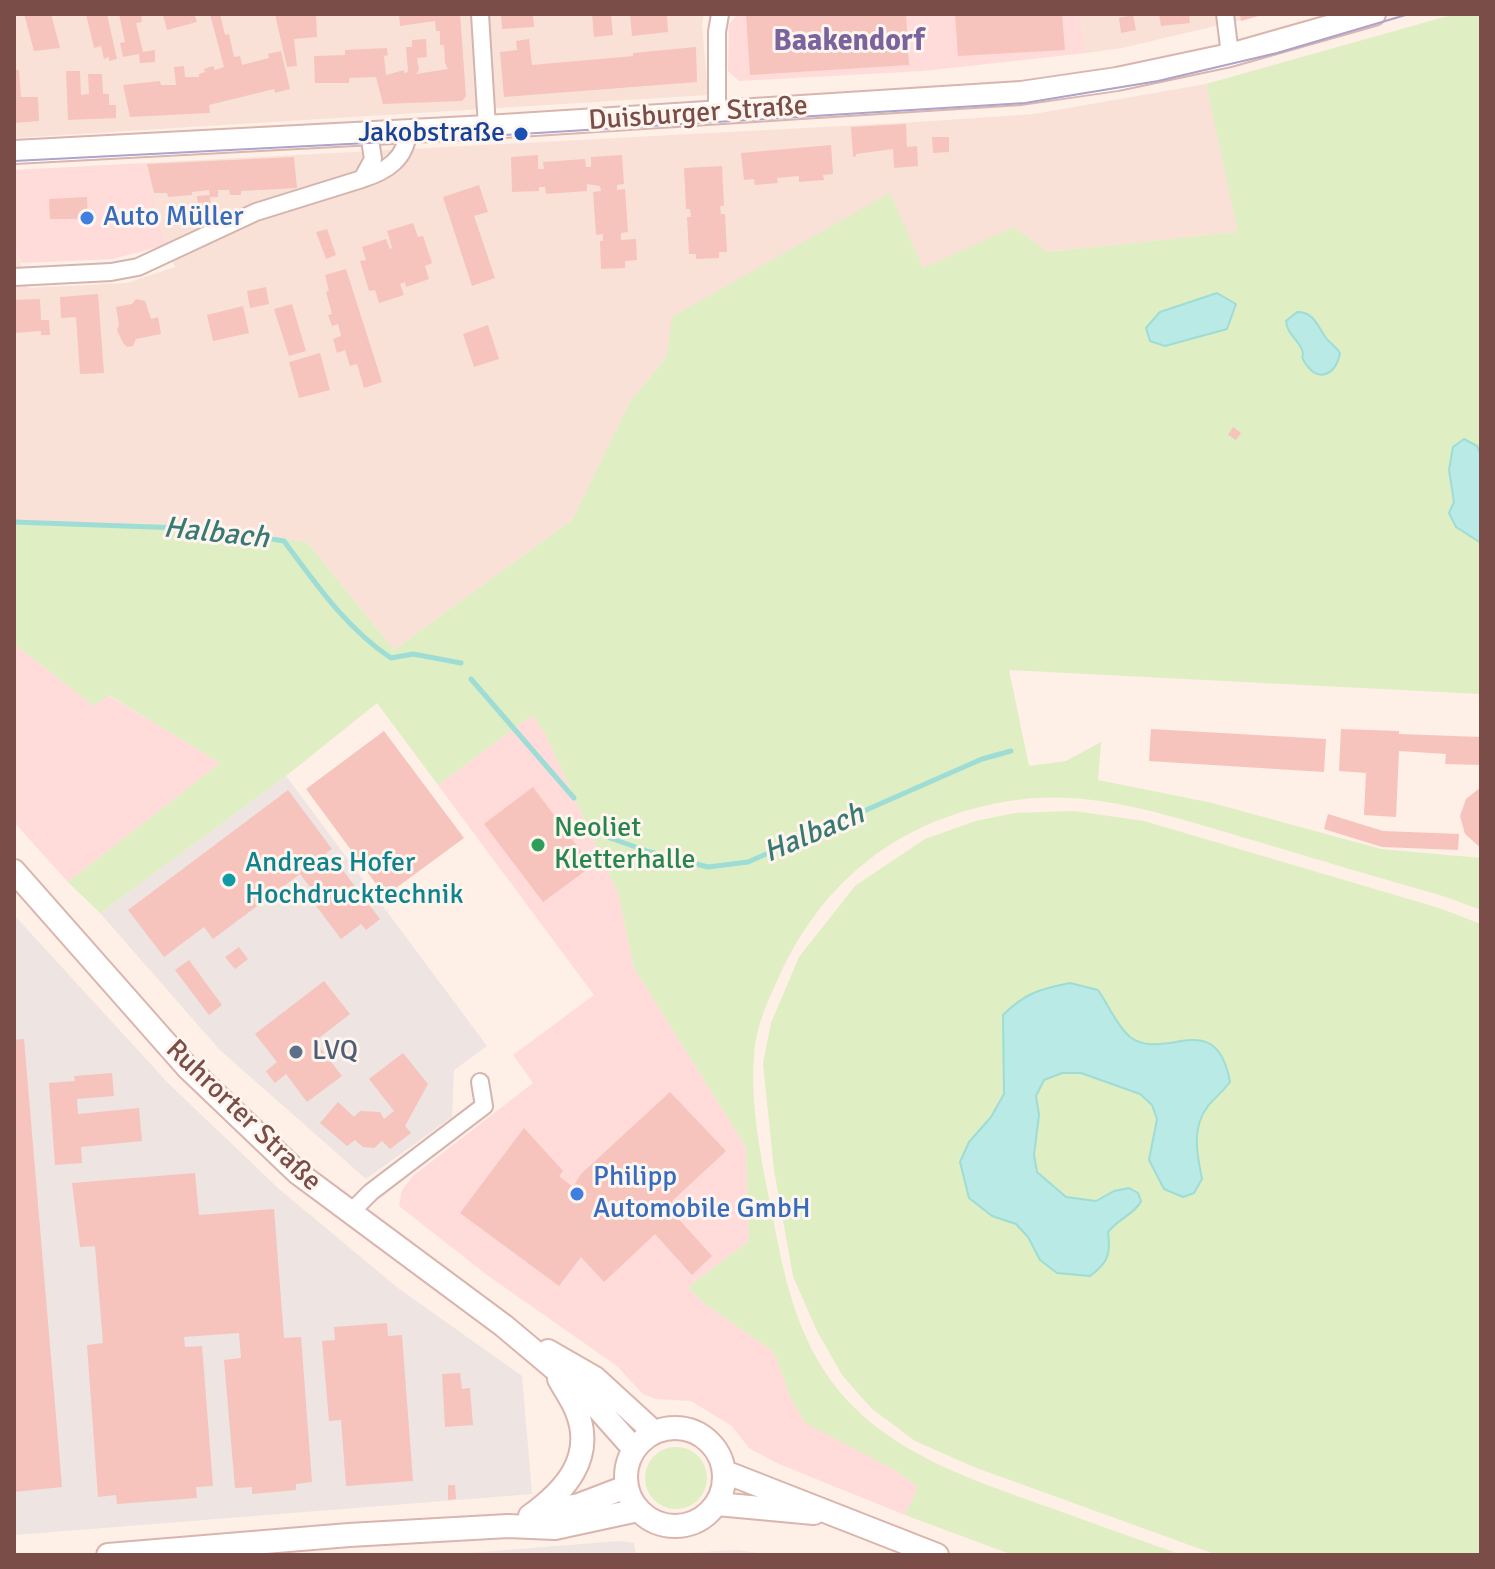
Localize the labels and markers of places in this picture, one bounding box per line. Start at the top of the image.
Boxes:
place label: Jakobstraße [358,117,505,151]
marker: Jakobstraße [512,125,530,143]
place label: Auto Müller [103,201,244,235]
marker: Auto Müller [78,209,96,227]
place label: Neoliet Kletterhalle [554,812,696,878]
marker: Neoliet Kletterhalle [529,836,547,854]
place label: Andreas Hofer Hochdrucktechnik [245,847,463,913]
marker: Andreas Hofer Hochdrucktechnik [220,871,238,889]
place label: LVQ [312,1035,358,1069]
marker: LVQ [287,1043,305,1061]
place label: Philipp Automobile GmbH [593,1161,811,1227]
marker: Philipp Automobile GmbH [568,1185,586,1203]

